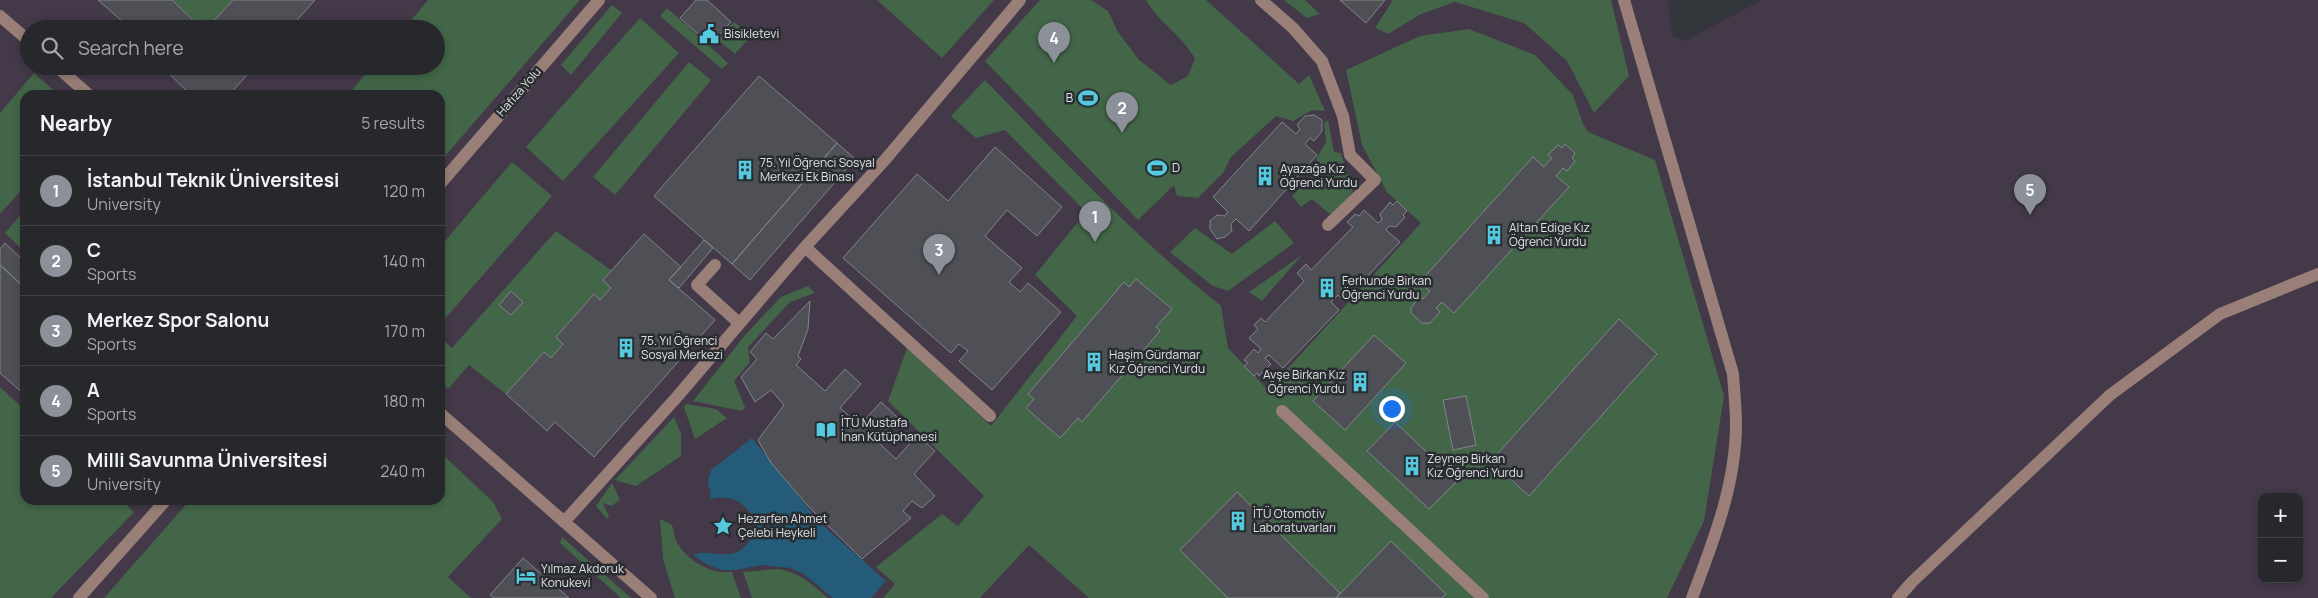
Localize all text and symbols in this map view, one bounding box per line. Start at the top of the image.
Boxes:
search box [20,20,445,75]
pin: 4 [1038,22,1070,63]
public building icon: Bisikletevi [698,23,720,45]
place label: Bisikletevi [724,25,779,42]
icon: search [38,34,66,62]
text: Search here [78,35,184,61]
street label: Hafıza Yolu [493,63,545,120]
sports icon: B [1077,87,1099,109]
place label: B [1066,89,1073,106]
pin: 2 [1106,92,1138,133]
text: Nearby [40,109,112,137]
text: 5 results [361,112,425,134]
place label: 75. Yıl Öğrenci Sosyal Merkezi Ek Binası [760,154,875,185]
sports icon: D [1146,157,1168,179]
building icon: 75. Yıl Öğrenci Sosyal Merkezi Ek Binası [734,159,756,181]
place label: D [1172,159,1180,176]
place label: Ayazağa Kız Öğrenci Yurdu [1280,160,1357,191]
building icon: Ayazağa Kız Öğrenci Yurdu [1254,165,1276,187]
text: İstanbul Teknik Üniversitesi [87,167,339,193]
pin: 5 [2014,174,2046,215]
text: 1 [52,180,60,202]
text: 120 m [383,180,425,202]
text: University [87,193,161,215]
pin: 1 [1079,201,1111,242]
place label: Altan Edige Kız Öğrenci Yurdu [1509,219,1590,250]
building icon: Altan Edige Kız Öğrenci Yurdu [1483,224,1505,246]
pin: 3 [923,234,955,275]
text: C [87,237,101,263]
text: 2 [51,250,61,272]
text: 140 m [383,250,425,272]
text: Sports [87,263,136,285]
place label: Ferhunde Birkan Öğrenci Yurdu [1342,272,1431,303]
building icon: Ferhunde Birkan Öğrenci Yurdu [1316,277,1338,299]
text: Merkez Spor Salonu [87,307,269,333]
text: 3 [51,320,61,342]
text: 170 m [384,320,425,342]
place label: 75. Yıl Öğrenci Sosyal Merkezi [641,332,723,363]
text: Sports [87,333,136,355]
building icon: 75. Yıl Öğrenci Sosyal Merkezi [615,337,637,359]
place label: Haşim Gürdamar Kız Öğrenci Yurdu [1109,346,1205,377]
building icon: Haşim Gürdamar Kız Öğrenci Yurdu [1083,351,1105,373]
place label: Ayşe Birkan Kız Öğrenci Yurdu [1263,366,1345,397]
building icon: Ayşe Birkan Kız Öğrenci Yurdu [1349,371,1371,393]
text: A [87,377,100,403]
text: 4 [51,390,61,412]
text: 180 m [383,390,425,412]
your location [1379,396,1405,422]
text: Sports [87,403,136,425]
place label: İTÜ Mustafa İnan Kütüphanesi [841,414,937,445]
library icon: İTÜ Mustafa İnan Kütüphanesi [815,419,837,441]
text: Milli Savunma Üniversitesi [87,447,328,473]
place label: Zeynep Birkan Kız Öğrenci Yurdu [1427,450,1523,481]
building icon: Zeynep Birkan Kız Öğrenci Yurdu [1401,455,1423,477]
text: 5 [51,460,61,482]
text: 240 m [380,460,425,482]
text: University [87,473,161,495]
map controls [2258,493,2303,583]
button: + [2258,493,2303,538]
place label: İTÜ Otomotiv Laboratuvarları [1253,505,1336,536]
place label: Hezarfen Ahmet Çelebi Heykeli [738,510,827,541]
building icon: İTÜ Otomotiv Laboratuvarları [1227,510,1249,532]
place icon: Hezarfen Ahmet Çelebi Heykeli [712,515,734,537]
button: − [2258,538,2303,583]
place label: Yılmaz Akdoruk Konukevi [541,560,625,591]
hotel icon: Yılmaz Akdoruk Konukevi [515,565,537,587]

